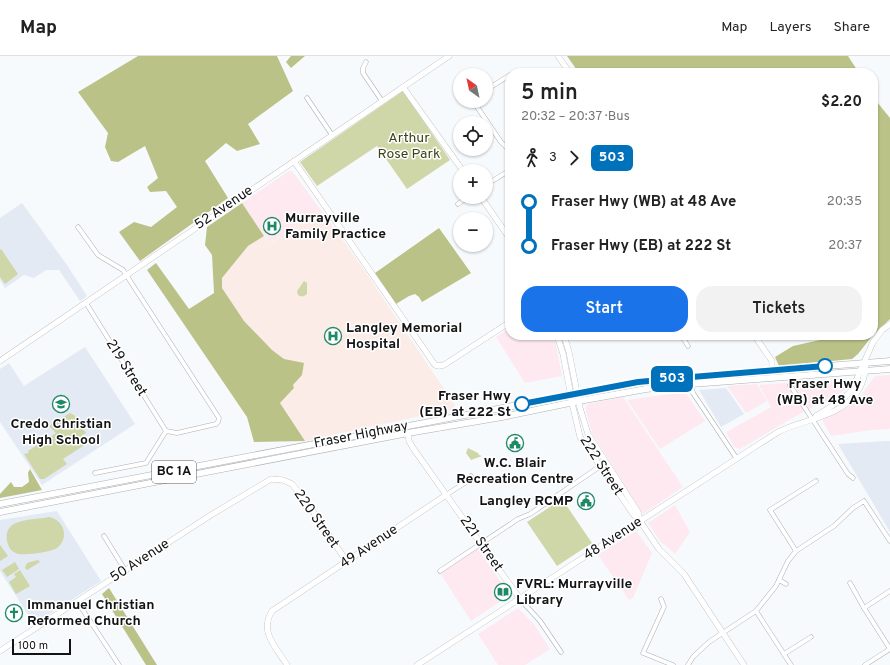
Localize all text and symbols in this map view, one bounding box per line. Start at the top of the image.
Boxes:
text: Map [20,16,57,40]
text: Map [721,19,747,36]
text: Layers [769,19,811,36]
text: Share [833,19,870,36]
north arrow [453,68,493,108]
map controls [453,68,493,252]
text: 5 min [521,80,578,107]
text: $2.20 [821,93,862,112]
text: 20:32 – 20:37 · Bus [521,109,630,125]
button: locate [453,116,493,156]
park label: Arthur Rose Park [378,130,440,163]
icon: walk [521,147,543,169]
icon: forward [563,147,585,169]
text: 503 [599,149,625,166]
text: 3 [549,150,557,166]
button: + [453,164,493,204]
street label: 52 Avenue [192,182,256,234]
text: Fraser Hwy (WB) at 48 Ave [551,193,736,212]
text: 20:35 [827,194,862,210]
place label: Murrayville Family Practice [285,210,386,243]
button: − [453,212,493,252]
hospital icon: Murrayville Family Practice [262,216,282,236]
text: Fraser Hwy (EB) at 222 St [551,237,731,256]
text: 20:37 [828,238,862,254]
button: Start [521,286,688,332]
button: Tickets [696,286,862,332]
place label: Langley Memorial Hospital [346,320,462,353]
hospital icon: Langley Memorial Hospital [323,326,343,346]
street label: 219 Street [102,336,150,400]
marker: Fraser Hwy (WB) at 48 Ave [817,358,833,374]
line badge: 503 [649,366,695,392]
text: 503 [659,370,685,387]
place label: Fraser Hwy (WB) at 48 Ave [777,376,874,409]
place label: Fraser Hwy (EB) at 222 St [419,388,511,421]
school or university icon: Credo Christian High School [51,394,71,414]
marker: Fraser Hwy (EB) at 222 St [514,396,530,412]
place label: Credo Christian High School [10,416,112,449]
street label: Fraser Highway [312,418,410,452]
public building icon: W.C. Blair Recreation Centre [505,433,525,453]
street label: 222 Street [575,433,627,499]
place label: W.C. Blair Recreation Centre [456,455,574,488]
road number: BC 1A [152,461,196,483]
street label: 220 Street [290,486,342,552]
public building icon: Langley RCMP [576,491,596,511]
place label: Langley RCMP [479,493,573,510]
street label: 221 Street [456,513,506,575]
street label: 48 Avenue [580,514,646,564]
street label: 49 Avenue [337,521,401,573]
street label: 50 Avenue [107,536,173,586]
place label: FVRL: Murrayville Library [516,576,633,609]
library icon: FVRL: Murrayville Library [493,582,513,602]
place label: Immanuel Christian Reformed Church [27,597,155,630]
church icon: Immanuel Christian Reformed Church [4,603,24,623]
scale bar [12,637,71,656]
text: 100 m [18,639,48,653]

